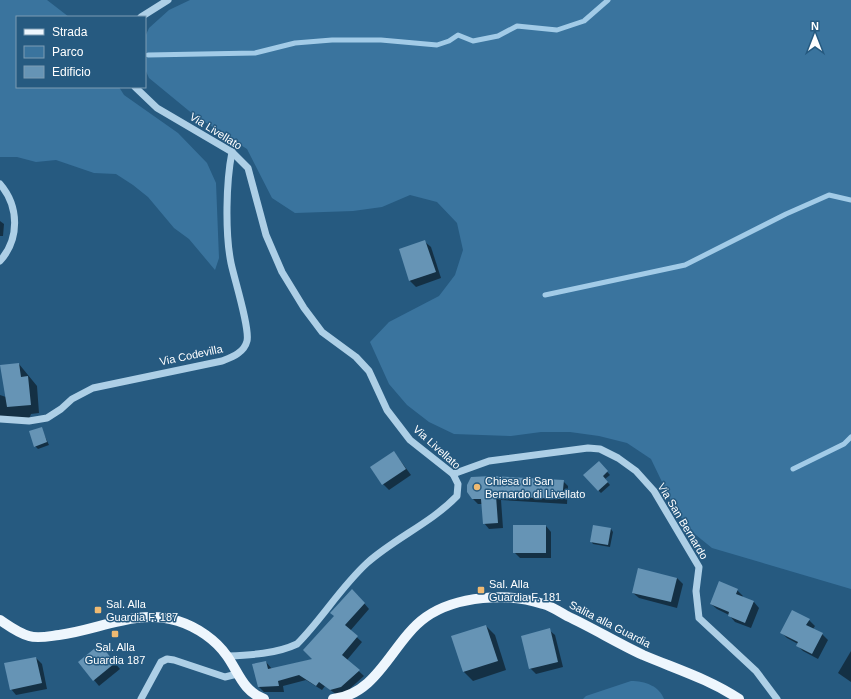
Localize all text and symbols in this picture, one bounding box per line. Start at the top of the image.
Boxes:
legend [16,16,146,88]
north arrow [795,16,835,56]
text: N [811,20,819,32]
text: Strada [52,25,88,39]
text: Parco [52,45,84,59]
text: Edificio [52,65,91,79]
street label: Via Livellato [188,110,244,152]
street label: Via Codevilla [158,342,224,368]
street label: Via Livellato [411,423,463,471]
place label: Chiesa di San Bernardo di Livellato [485,475,585,500]
street label: Via San Bernardo [656,481,710,561]
marker: Chiesa di San Bernardo di Livellato [472,482,482,492]
place label: Sal. Alla Guardia F. 181 [489,578,561,603]
marker: Sal. Alla Guardia F. 181 [476,585,486,595]
place label: Sal. Alla Guardia F. 187 [106,598,178,623]
street label: Salita alla Guardia [567,598,654,650]
marker: Sal. Alla Guardia F. 187 [93,605,103,615]
marker: Sal. Alla Guardia 187 [110,629,120,639]
place label: Sal. Alla Guardia 187 [85,641,145,666]

